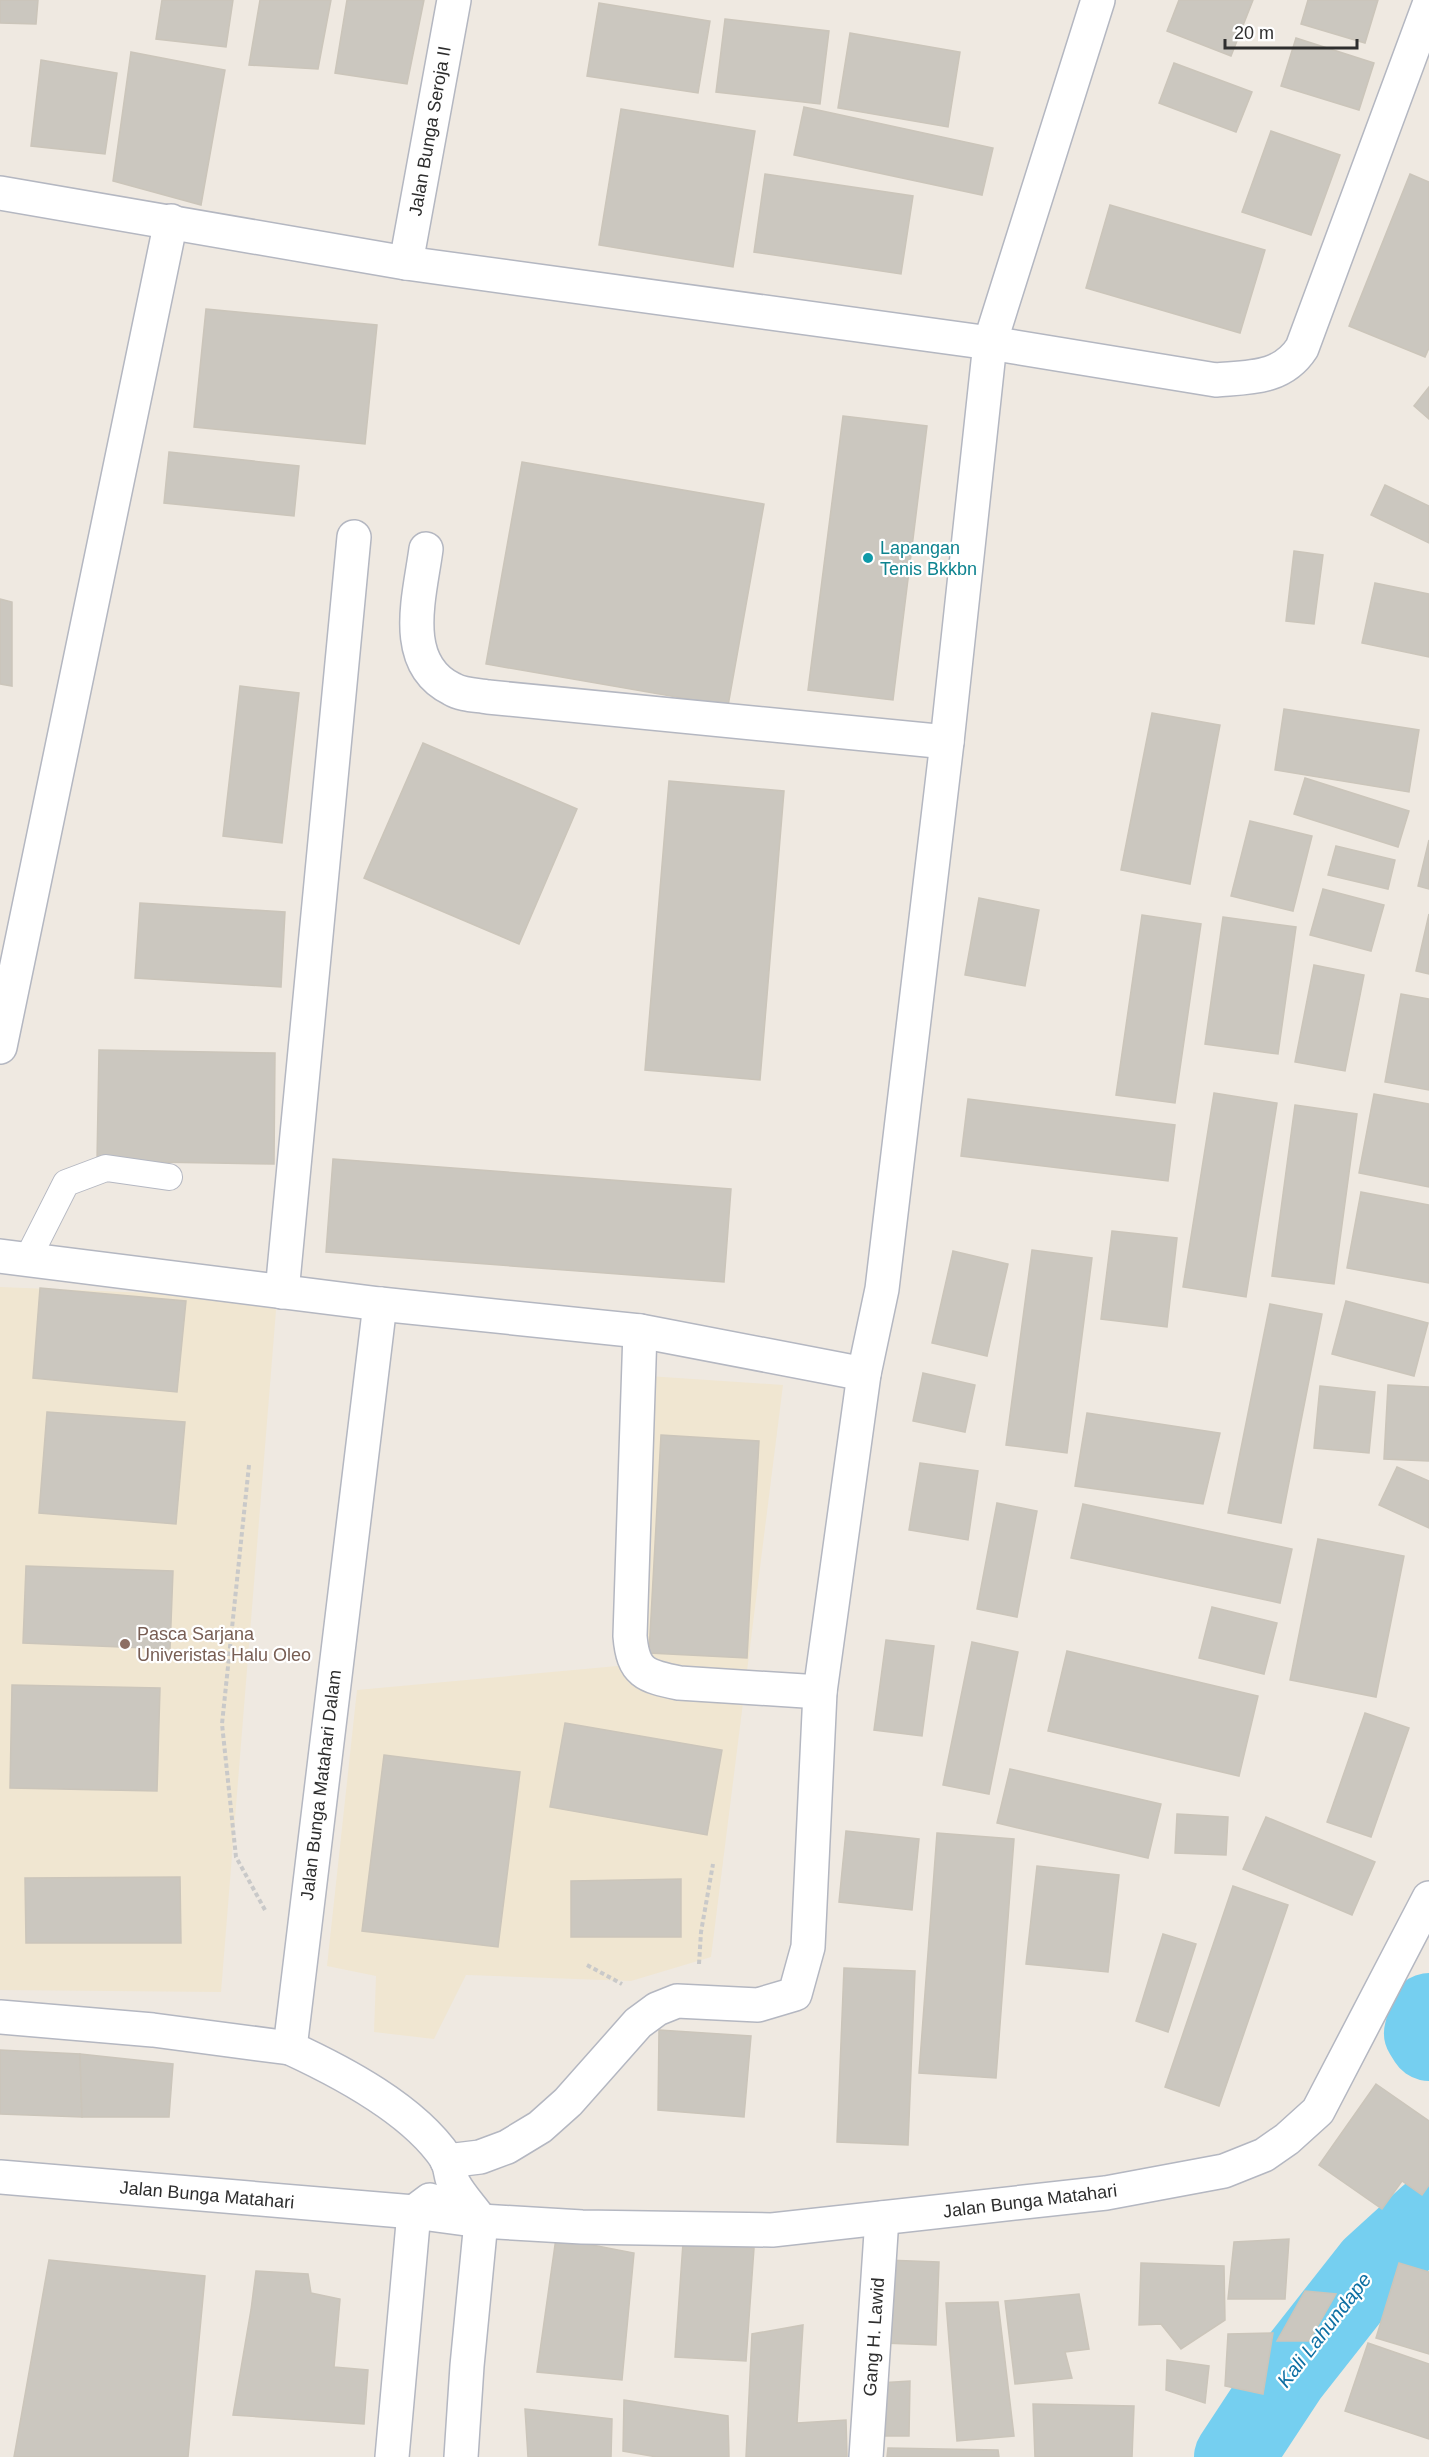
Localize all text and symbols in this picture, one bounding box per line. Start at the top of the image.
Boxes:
scale bar [1225,12,1357,50]
text: 20 m [1234,23,1274,43]
street label: Jalan Bunga Seroja II [405,45,455,217]
place label: Lapangan Tenis Bkkbn [880,538,977,579]
marker: Lapangan Tenis Bkkbn [861,551,875,565]
place label: Pasca Sarjana Univeristas Halu Oleo [137,1624,311,1665]
marker: Pasca Sarjana Univeristas Halu Oleo [118,1637,132,1651]
street label: Jalan Bunga Matahari Dalam [297,1669,345,1901]
street label: Jalan Bunga Matahari [119,2177,295,2213]
street label: Jalan Bunga Matahari [942,2180,1118,2222]
water label: Kali Lahundape [1273,2268,1375,2392]
street label: Gang H. Lawid [860,2277,888,2397]

